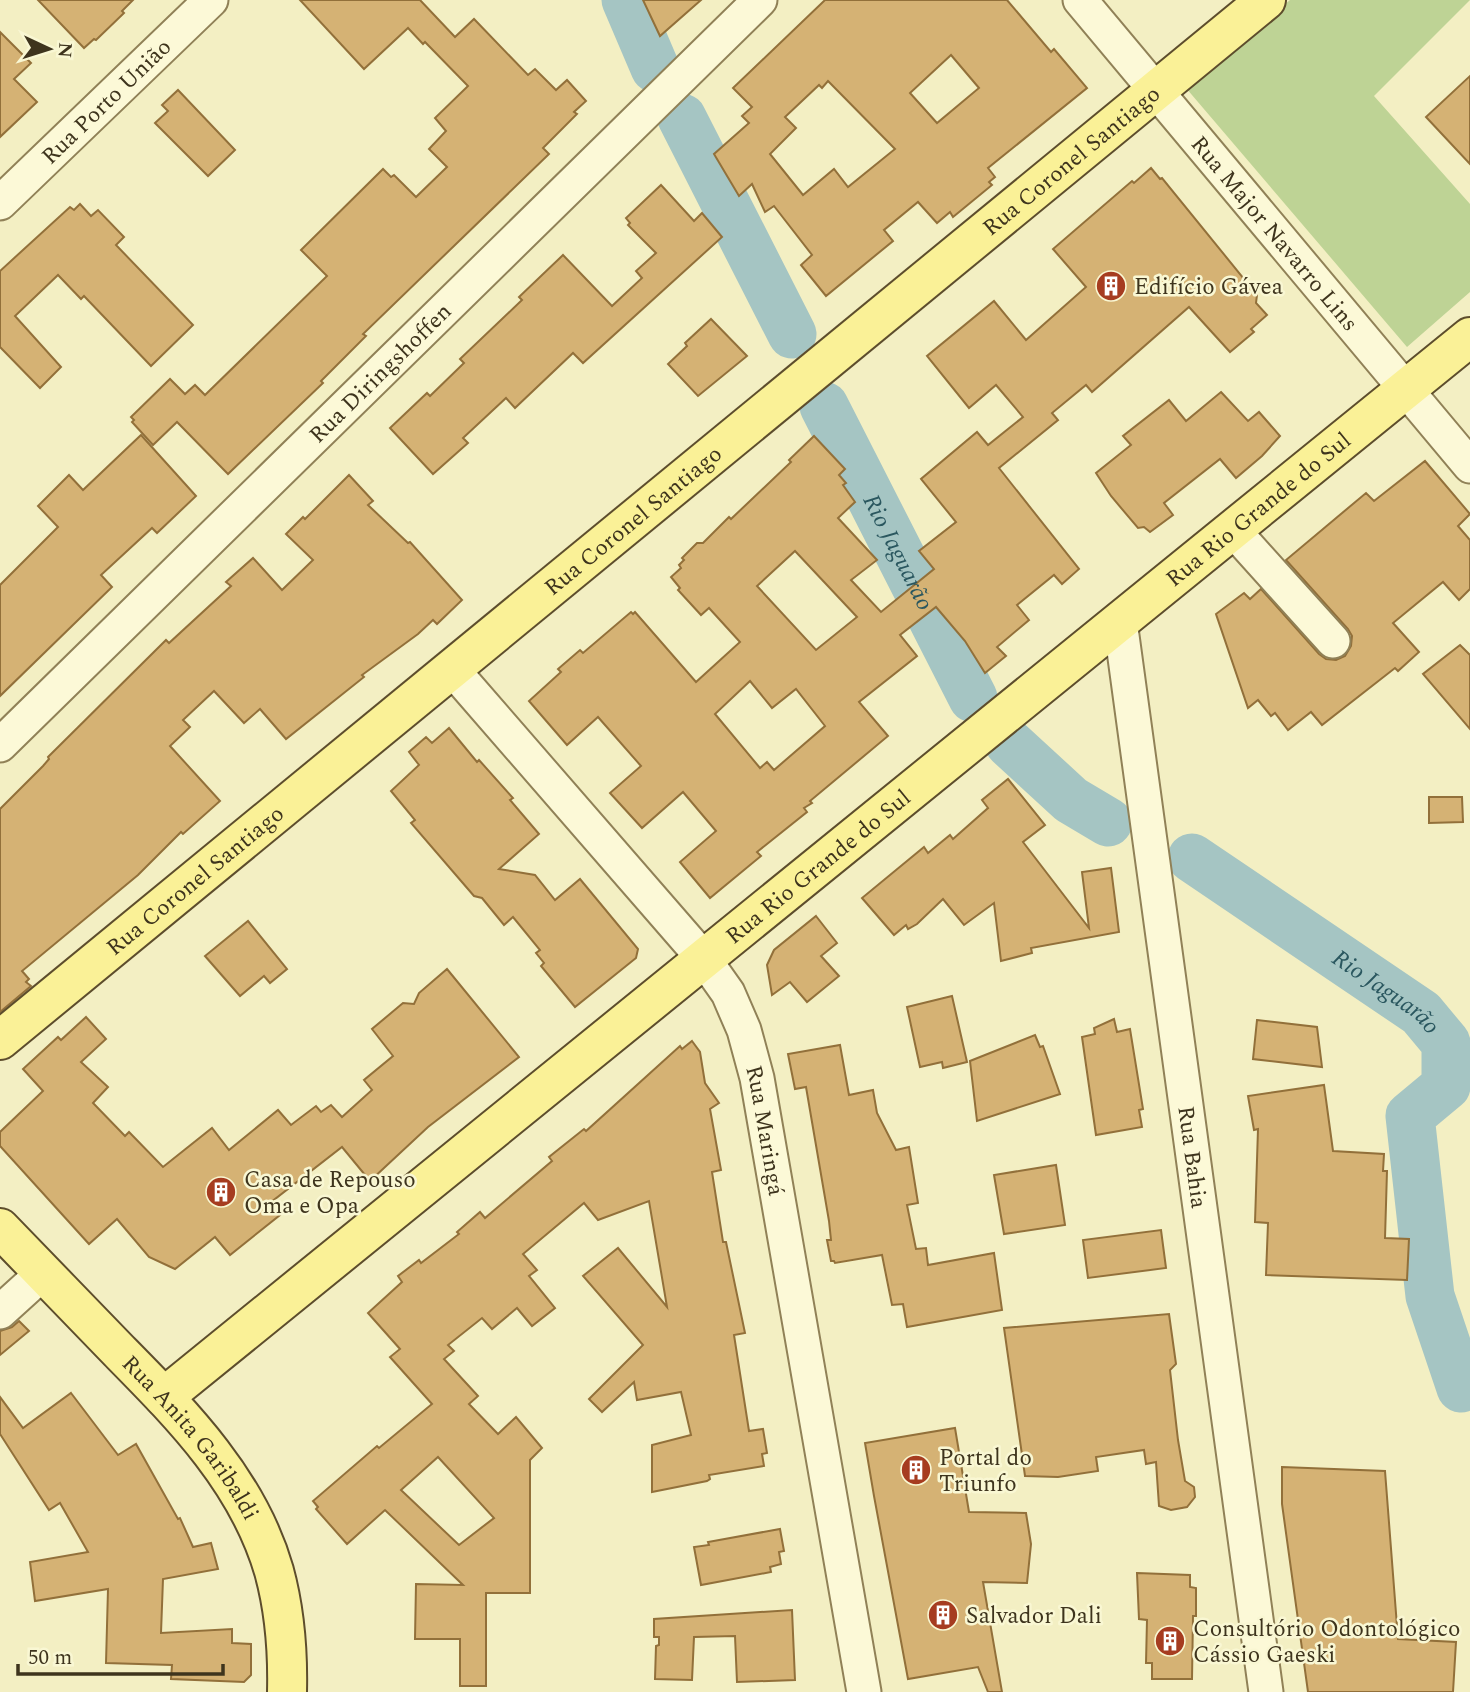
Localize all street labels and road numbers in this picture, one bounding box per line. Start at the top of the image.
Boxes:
street label: Rua Porto União [34,31,180,174]
street label: Rua Coronel Santiago [975,78,1169,245]
street label: Rua Major Navarro Lins [1182,128,1366,340]
street label: Rua Diringshoffen [302,295,460,452]
street label: Rua Rio Grande do Sul [1159,424,1359,596]
street label: Rua Coronel Santiago [537,437,730,605]
street label: Rua Rio Grande do Sul [718,781,919,954]
street label: Rua Coronel Santiago [99,797,292,965]
street label: Rua Maringá [735,1062,793,1198]
street label: Rua Bahia [1167,1104,1216,1211]
street label: Rua Anita Garibaldi [113,1347,267,1527]

